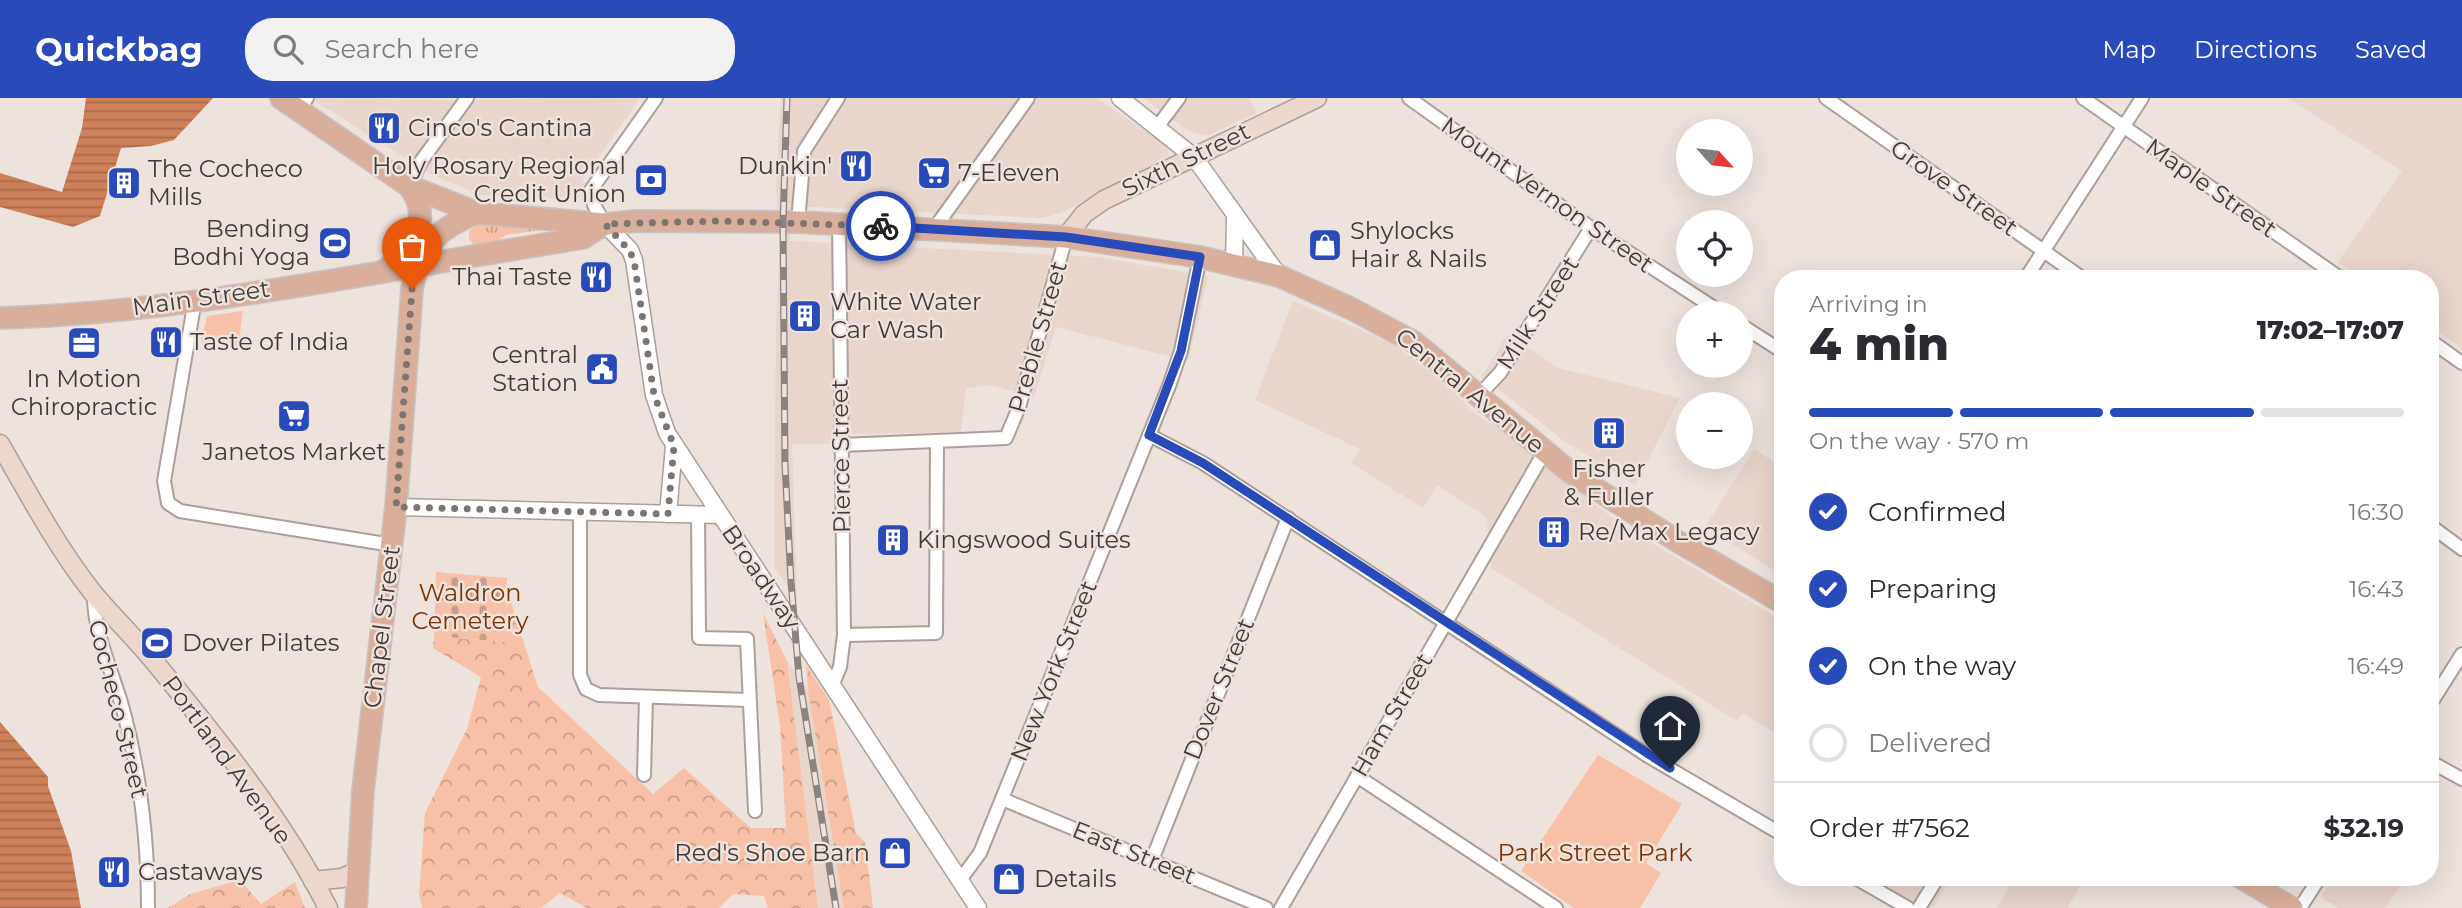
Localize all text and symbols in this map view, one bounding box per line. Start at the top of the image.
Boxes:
search box [245,18,735,81]
text: Quickbag [35,29,203,69]
icon: search [269,30,307,68]
text: Search here [325,33,479,65]
text: Map [2103,35,2156,64]
text: Directions [2194,35,2317,64]
text: Saved [2355,35,2427,64]
restaurant icon: Cinco's Cantina [365,109,403,147]
street label: Mount Vernon Street [1436,110,1659,279]
place label: Cinco's Cantina [408,113,592,142]
street label: Sixth Street [1117,116,1255,203]
north arrow [1676,119,1754,196]
map controls [1676,119,1753,469]
street label: Maple Street [2140,132,2283,244]
street label: Grove Street [1885,133,2024,242]
restaurant icon: Dunkin' [837,147,875,185]
place label: Holy Rosary Regional Credit Union [372,151,626,208]
place label: Dunkin' [738,151,832,180]
place label: The Cocheco Mills [148,154,303,211]
supermarket icon: 7-Eleven [915,154,953,192]
place label: 7-Eleven [958,158,1060,187]
bank icon: Holy Rosary Regional Credit Union [632,161,670,199]
building icon: The Cocheco Mills [105,164,143,202]
courier [846,191,916,261]
icon: bike [862,207,900,245]
button: locate [1676,210,1753,287]
place label: Bending Bodhi Yoga [172,214,310,271]
place label: Shylocks Hair & Nails [1350,216,1487,273]
pin [382,217,442,289]
sports icon: Bending Bodhi Yoga [316,224,354,262]
shop icon: Shylocks Hair & Nails [1306,226,1344,264]
icon: bag [393,228,431,266]
street label: Milk Street [1490,251,1585,375]
street label: Preble Street [1002,257,1073,416]
restaurant icon: Thai Taste [577,258,615,296]
place label: Thai Taste [452,262,572,291]
street label: Main Street [130,273,272,322]
place label: White Water Car Wash [830,287,982,344]
text: Arriving in [1809,290,1928,318]
building icon: White Water Car Wash [786,297,824,335]
button: + [1676,301,1753,378]
text: 17:02–17:07 [2257,314,2404,346]
text: 4 min [1809,315,1949,372]
street label: Central Avenue [1390,322,1551,459]
restaurant icon: Taste of India [147,323,185,361]
office icon: In Motion Chiropractic [65,324,103,362]
place label: Taste of India [190,327,349,356]
place label: Central Station [492,340,578,397]
public building icon: Central Station [583,350,621,388]
place label: In Motion Chiropractic [11,364,157,421]
street label: Pierce Street [825,378,856,533]
button: − [1676,392,1753,469]
supermarket icon: Janetos Market [275,397,313,435]
building icon: Fisher & Fuller [1590,414,1628,452]
text: On the way · 570 m [1809,427,2029,455]
place label: Janetos Market [201,437,386,466]
place label: Fisher & Fuller [1564,454,1654,511]
icon: check [1809,493,1847,531]
text: Confirmed [1868,496,2007,528]
text: 16:30 [2349,498,2404,526]
building icon: Re/Max Legacy [1535,513,1573,551]
place label: Re/Max Legacy [1578,517,1760,546]
street label: Broadway [716,519,807,635]
building icon: Kingswood Suites [874,521,912,559]
place label: Kingswood Suites [917,525,1131,554]
street label: Chapel Street [357,544,406,710]
icon: check [1809,570,1847,608]
text: Preparing [1868,573,1997,605]
text: 16:43 [2349,575,2404,603]
street label: New York Street [1004,576,1103,766]
park label: Waldron Cemetery [411,578,529,635]
street label: Dover Street [1177,614,1260,764]
street label: Cocheco Street [82,617,155,801]
sports icon: Dover Pilates [138,624,176,662]
place label: Dover Pilates [182,628,339,657]
icon: check [1809,647,1847,685]
street label: Ham Street [1345,648,1439,782]
text: On the way [1868,650,2016,682]
text: 16:49 [2348,652,2404,680]
street label: Portland Avenue [156,670,298,850]
pin [1640,696,1700,768]
icon: home [1651,707,1689,745]
text: Delivered [1868,727,1992,759]
text: Order #7562 [1809,812,1970,844]
text: $32.19 [2324,812,2404,844]
street label: East Street [1068,815,1200,890]
shop icon: Red's Shoe Barn [876,834,914,872]
place label: Red's Shoe Barn [674,838,870,867]
park label: Park Street Park [1498,838,1693,867]
restaurant icon: Castaways [95,853,133,891]
place label: Castaways [138,857,263,886]
shop icon: Details [990,860,1028,898]
place label: Details [1034,864,1116,893]

